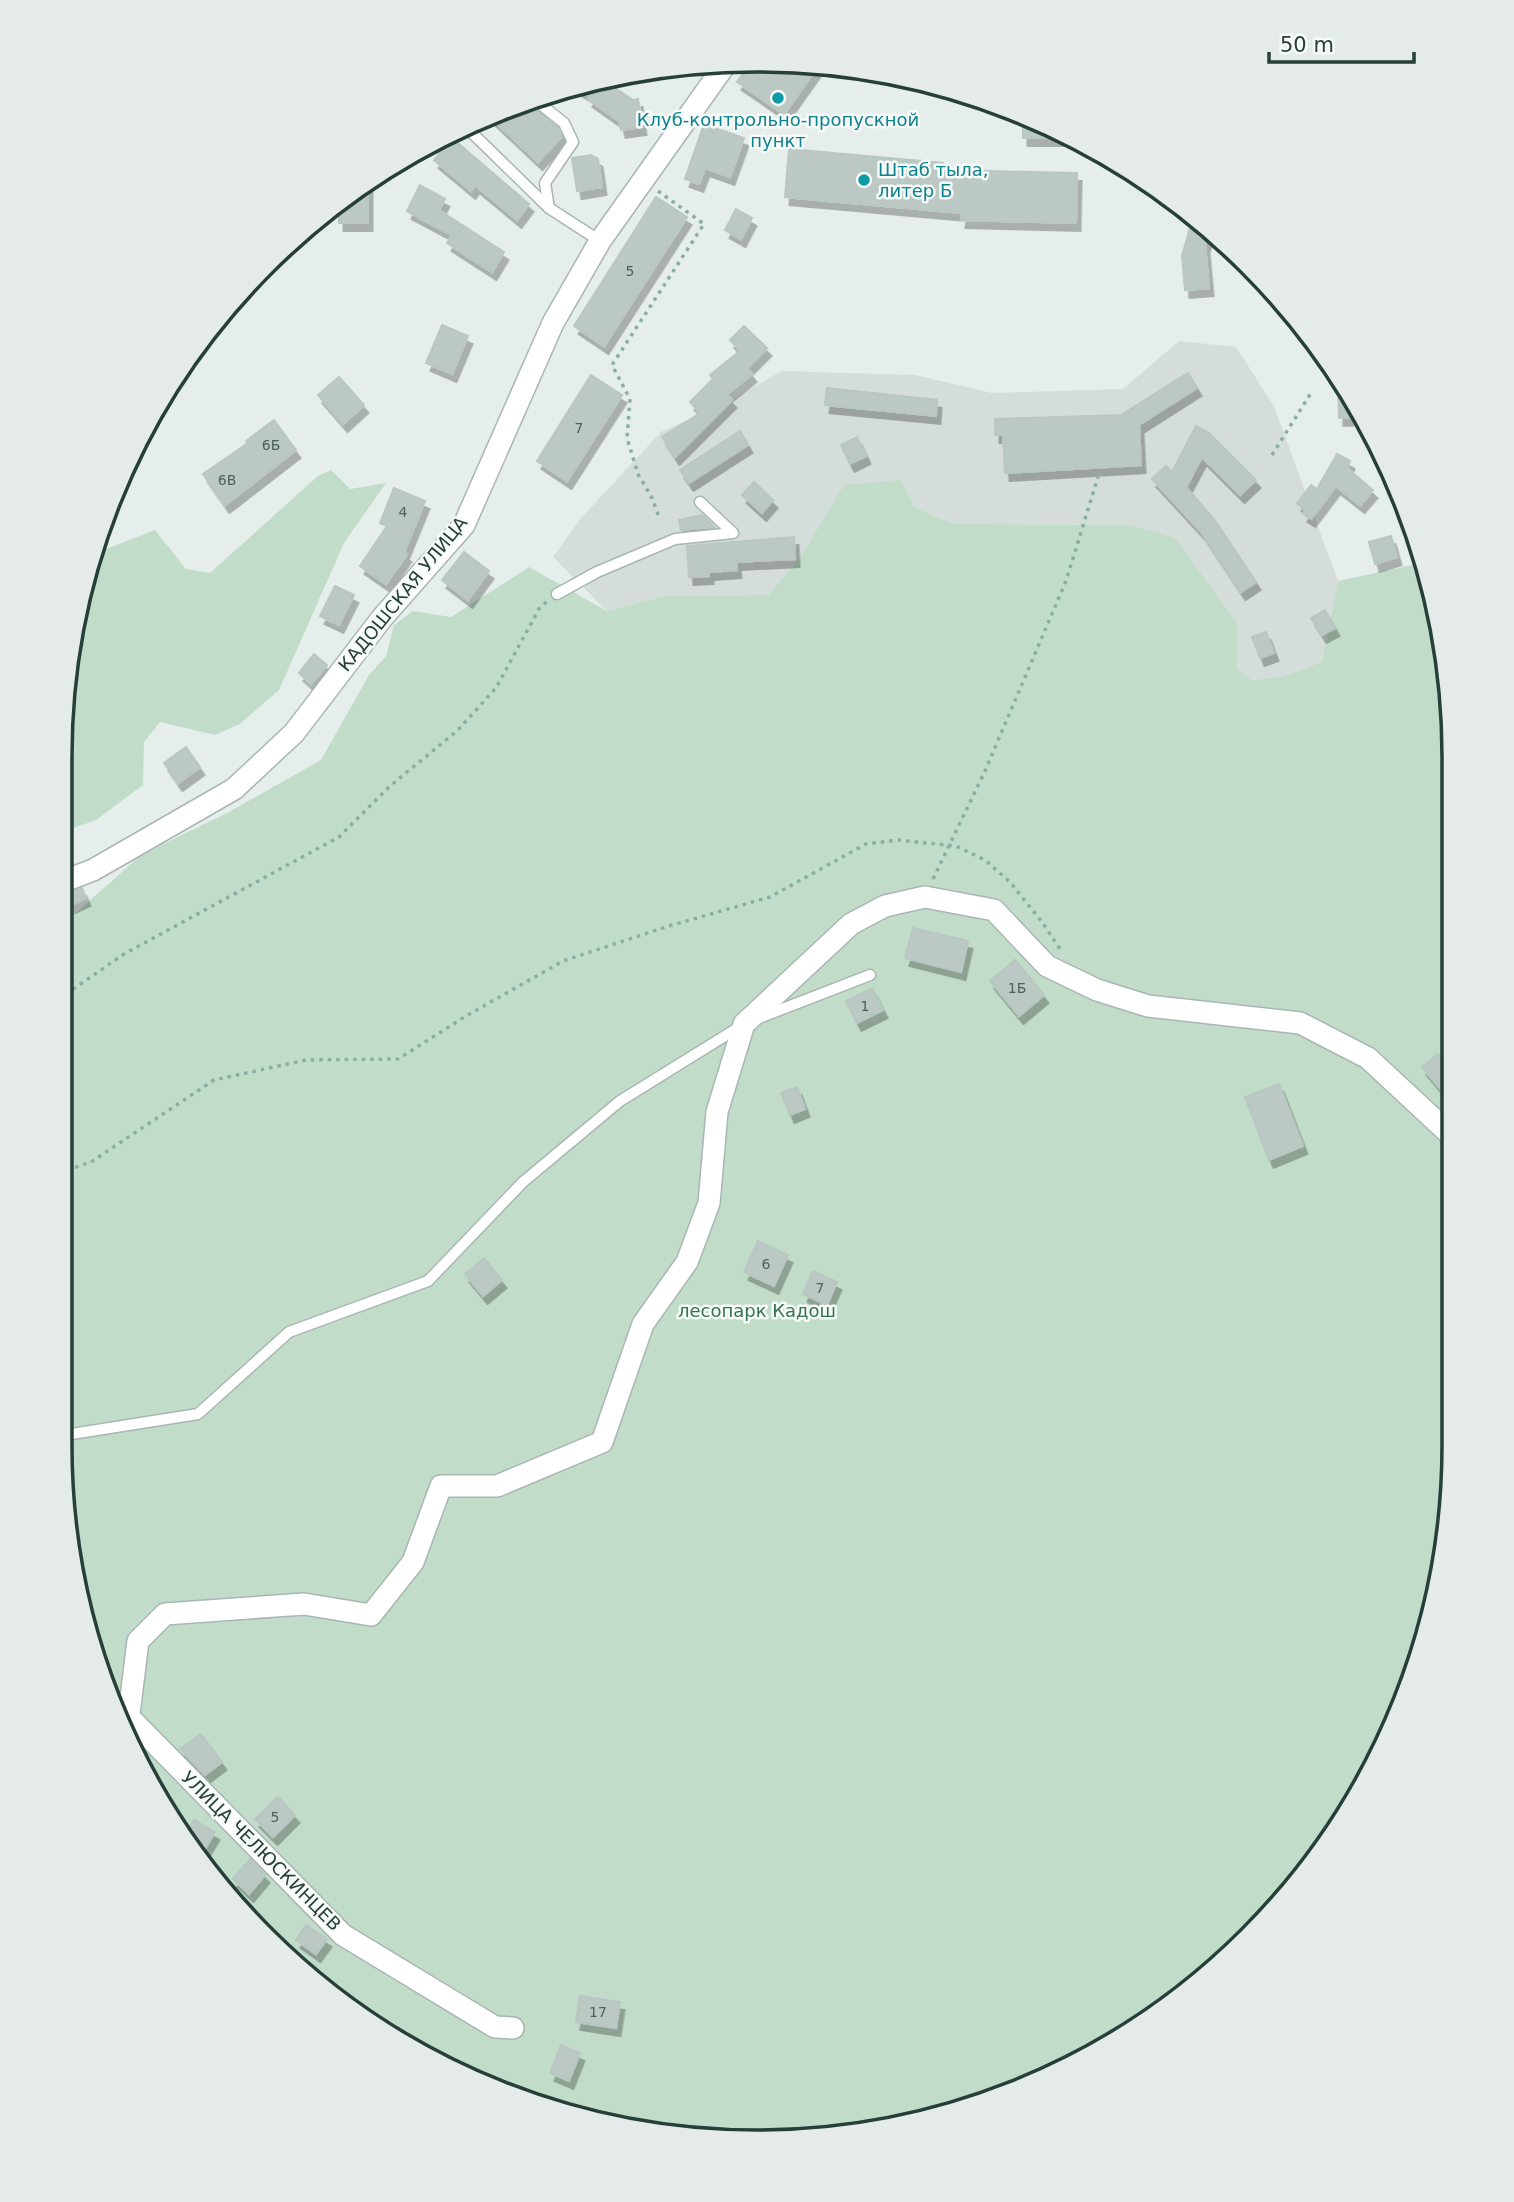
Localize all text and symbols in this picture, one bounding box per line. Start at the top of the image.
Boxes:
scale bar [1269,21,1414,65]
text: 50 m [1280,33,1334,57]
marker: Клуб-контрольно-пропускной пункт [770,90,786,106]
place label: Клуб-контрольно-пропускной пункт [637,109,919,151]
place label: Штаб тыла, литер Б [878,159,989,201]
marker: Штаб тыла, литер Б [856,172,872,188]
house number: 5 [626,263,634,279]
house number: 7 [575,420,583,436]
house number: 6Б [262,437,280,453]
house number: 6В [218,472,236,488]
house number: 4 [399,504,408,520]
street label: КАДОШСКАЯ УЛИЦА [334,512,472,675]
house number: 1Б [1008,980,1026,996]
house number: 1 [861,998,869,1014]
house number: 6 [762,1256,771,1272]
house number: 7 [816,1280,824,1296]
park label: лесопарк Кадош [678,1300,836,1321]
street label: УЛИЦА ЧЕЛЮСКИНЦЕВ [177,1767,345,1935]
house number: 5 [271,1809,279,1825]
house number: 17 [589,2004,607,2020]

